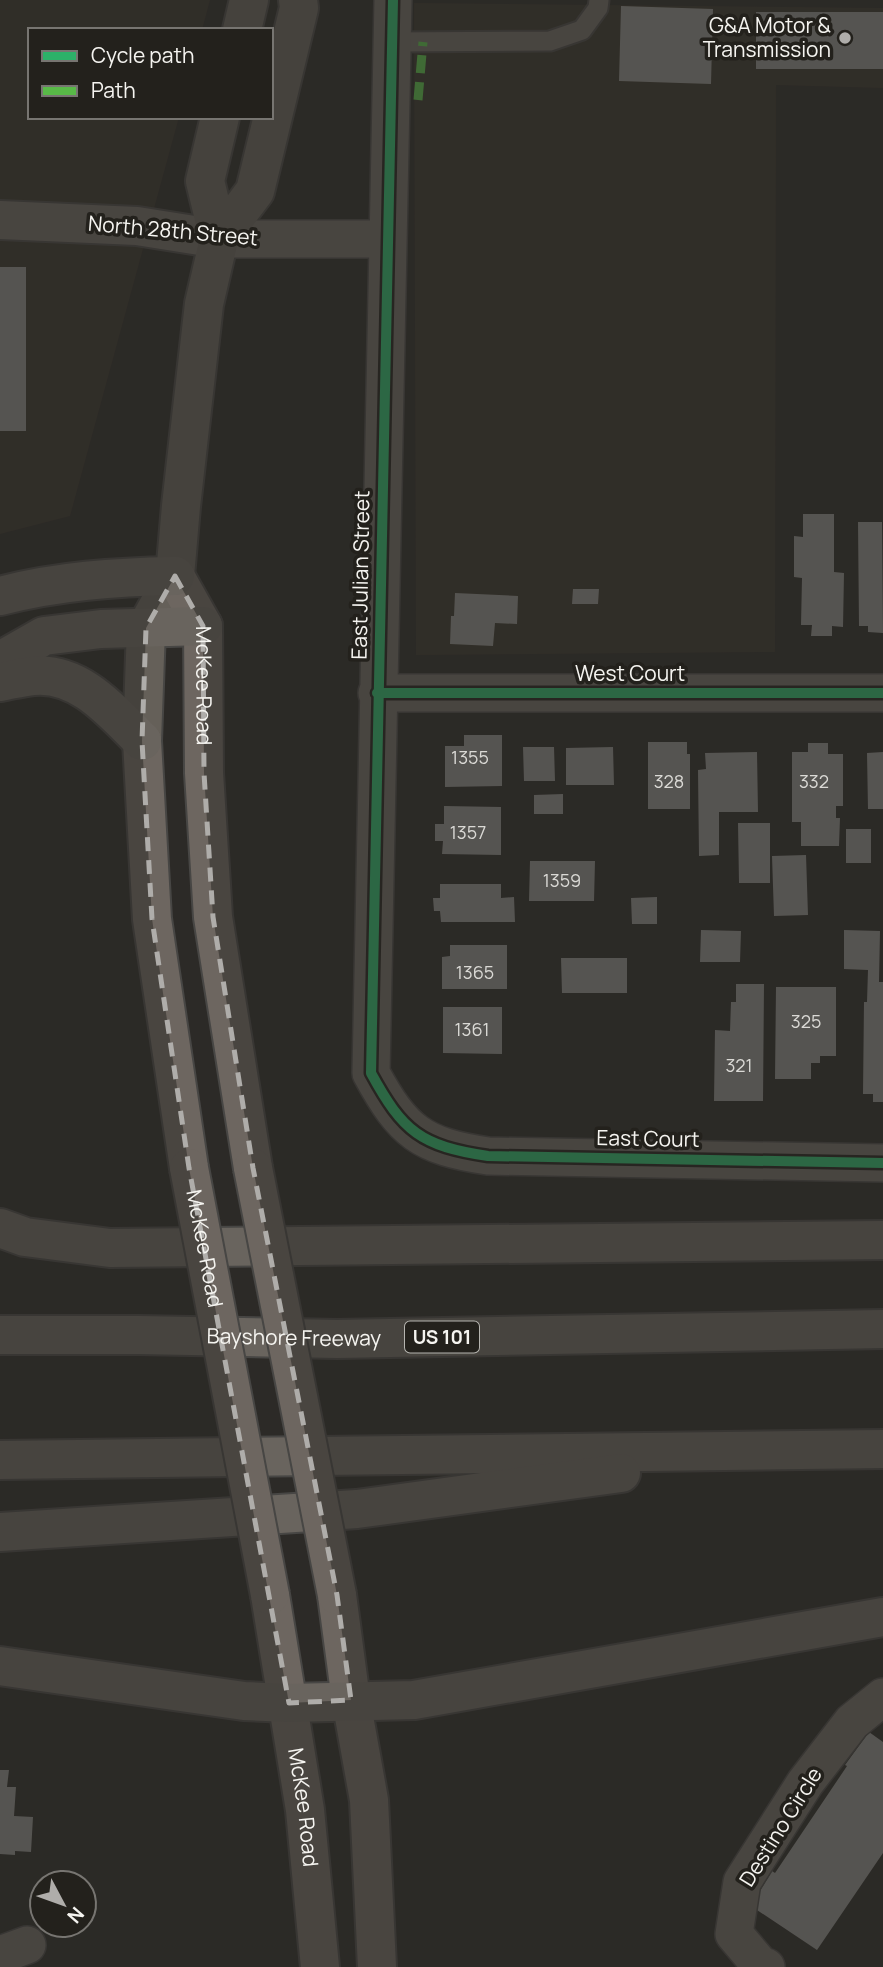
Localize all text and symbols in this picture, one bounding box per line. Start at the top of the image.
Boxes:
place label: G&A Motor & Transmission [703,11,831,63]
legend [28,28,273,119]
marker: G&A Motor & Transmission [837,30,853,46]
text: Cycle path [91,41,194,69]
text: Path [91,76,136,104]
street label: North 28th Street [87,209,259,251]
street label: East Julian Street [345,490,375,660]
street label: McKee Road [190,626,219,746]
street label: West Court [575,659,685,687]
house number: 1355 [451,745,489,769]
house number: 328 [654,769,684,793]
house number: 332 [799,769,829,793]
house number: 1357 [450,820,486,844]
house number: 1359 [543,868,581,892]
house number: 1365 [456,960,494,984]
house number: 325 [791,1009,821,1033]
house number: 1361 [455,1017,489,1041]
house number: 321 [725,1053,753,1077]
street label: East Court [596,1123,700,1153]
street label: McKee Road [180,1187,230,1310]
street label: Bayshore Freeway [206,1321,381,1352]
road number: US 101 [405,1322,479,1352]
street label: McKee Road [282,1746,325,1868]
street label: Destino Circle [732,1762,828,1891]
north arrow [28,1869,98,1939]
text: N [62,1901,90,1929]

